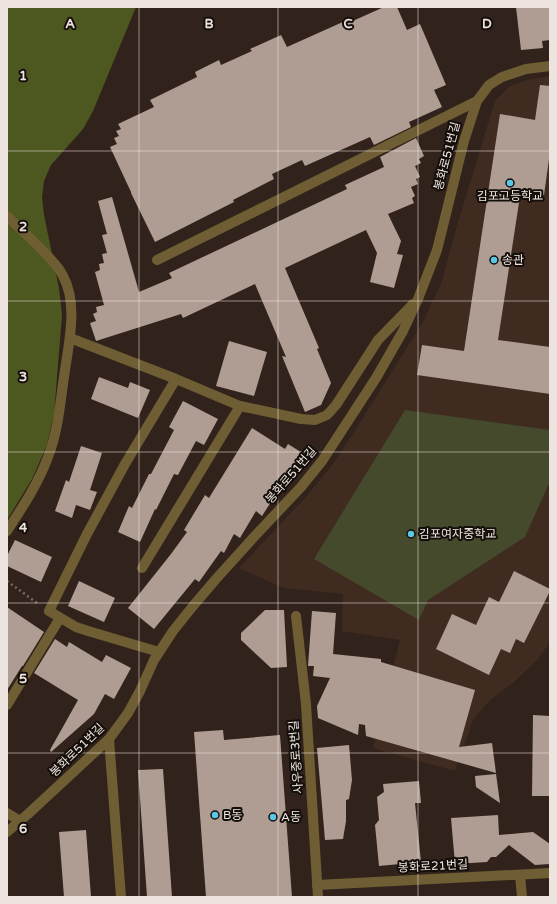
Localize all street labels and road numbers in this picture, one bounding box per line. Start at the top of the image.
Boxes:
street label: 봉화로51번길 [431,120,463,192]
street label: 봉화로51번길 [263,444,319,506]
street label: 사우중로3번길 [286,720,306,794]
street label: 봉화로51번길 [47,721,107,779]
street label: 봉화로21번길 [398,857,468,875]

